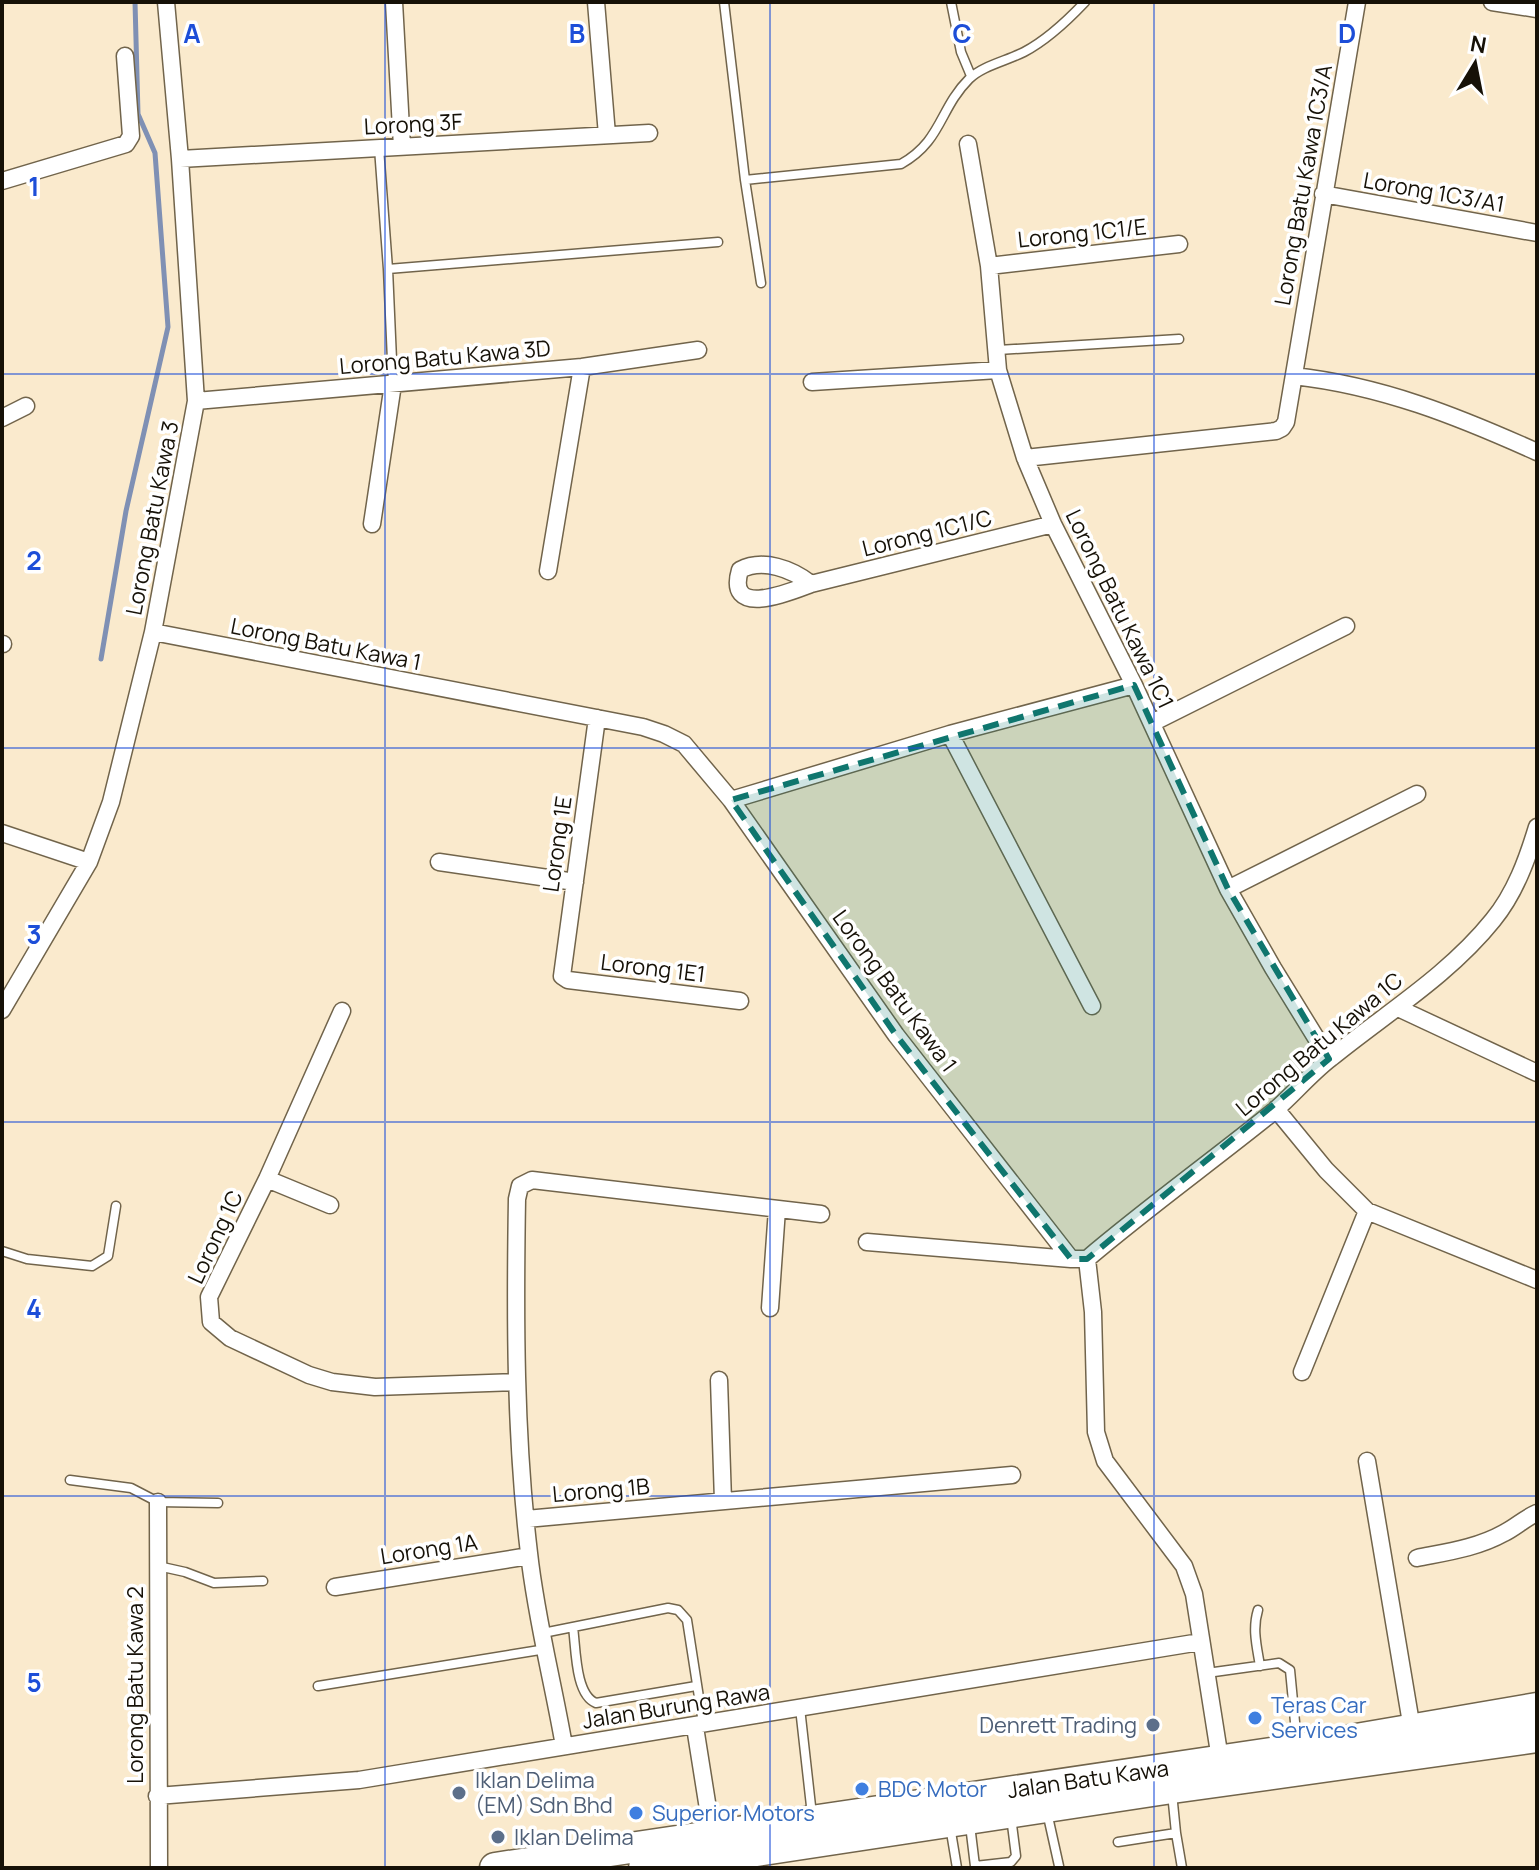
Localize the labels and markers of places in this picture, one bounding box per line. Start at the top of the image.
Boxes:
place label: Teras Car Services [1271,1690,1367,1745]
marker: Teras Car Services [1246,1709,1264,1727]
place label: Denrett Trading [979,1710,1137,1740]
marker: Denrett Trading [1144,1716,1162,1734]
place label: Iklan Delima (EM) Sdn Bhd [475,1765,613,1820]
place label: BDC Motor [878,1774,987,1804]
marker: BDC Motor [853,1780,871,1798]
marker: Iklan Delima (EM) Sdn Bhd [450,1784,468,1802]
place label: Superior Motors [652,1798,815,1828]
marker: Superior Motors [627,1804,645,1822]
place label: Iklan Delima [514,1822,634,1852]
marker: Iklan Delima [489,1828,507,1846]

